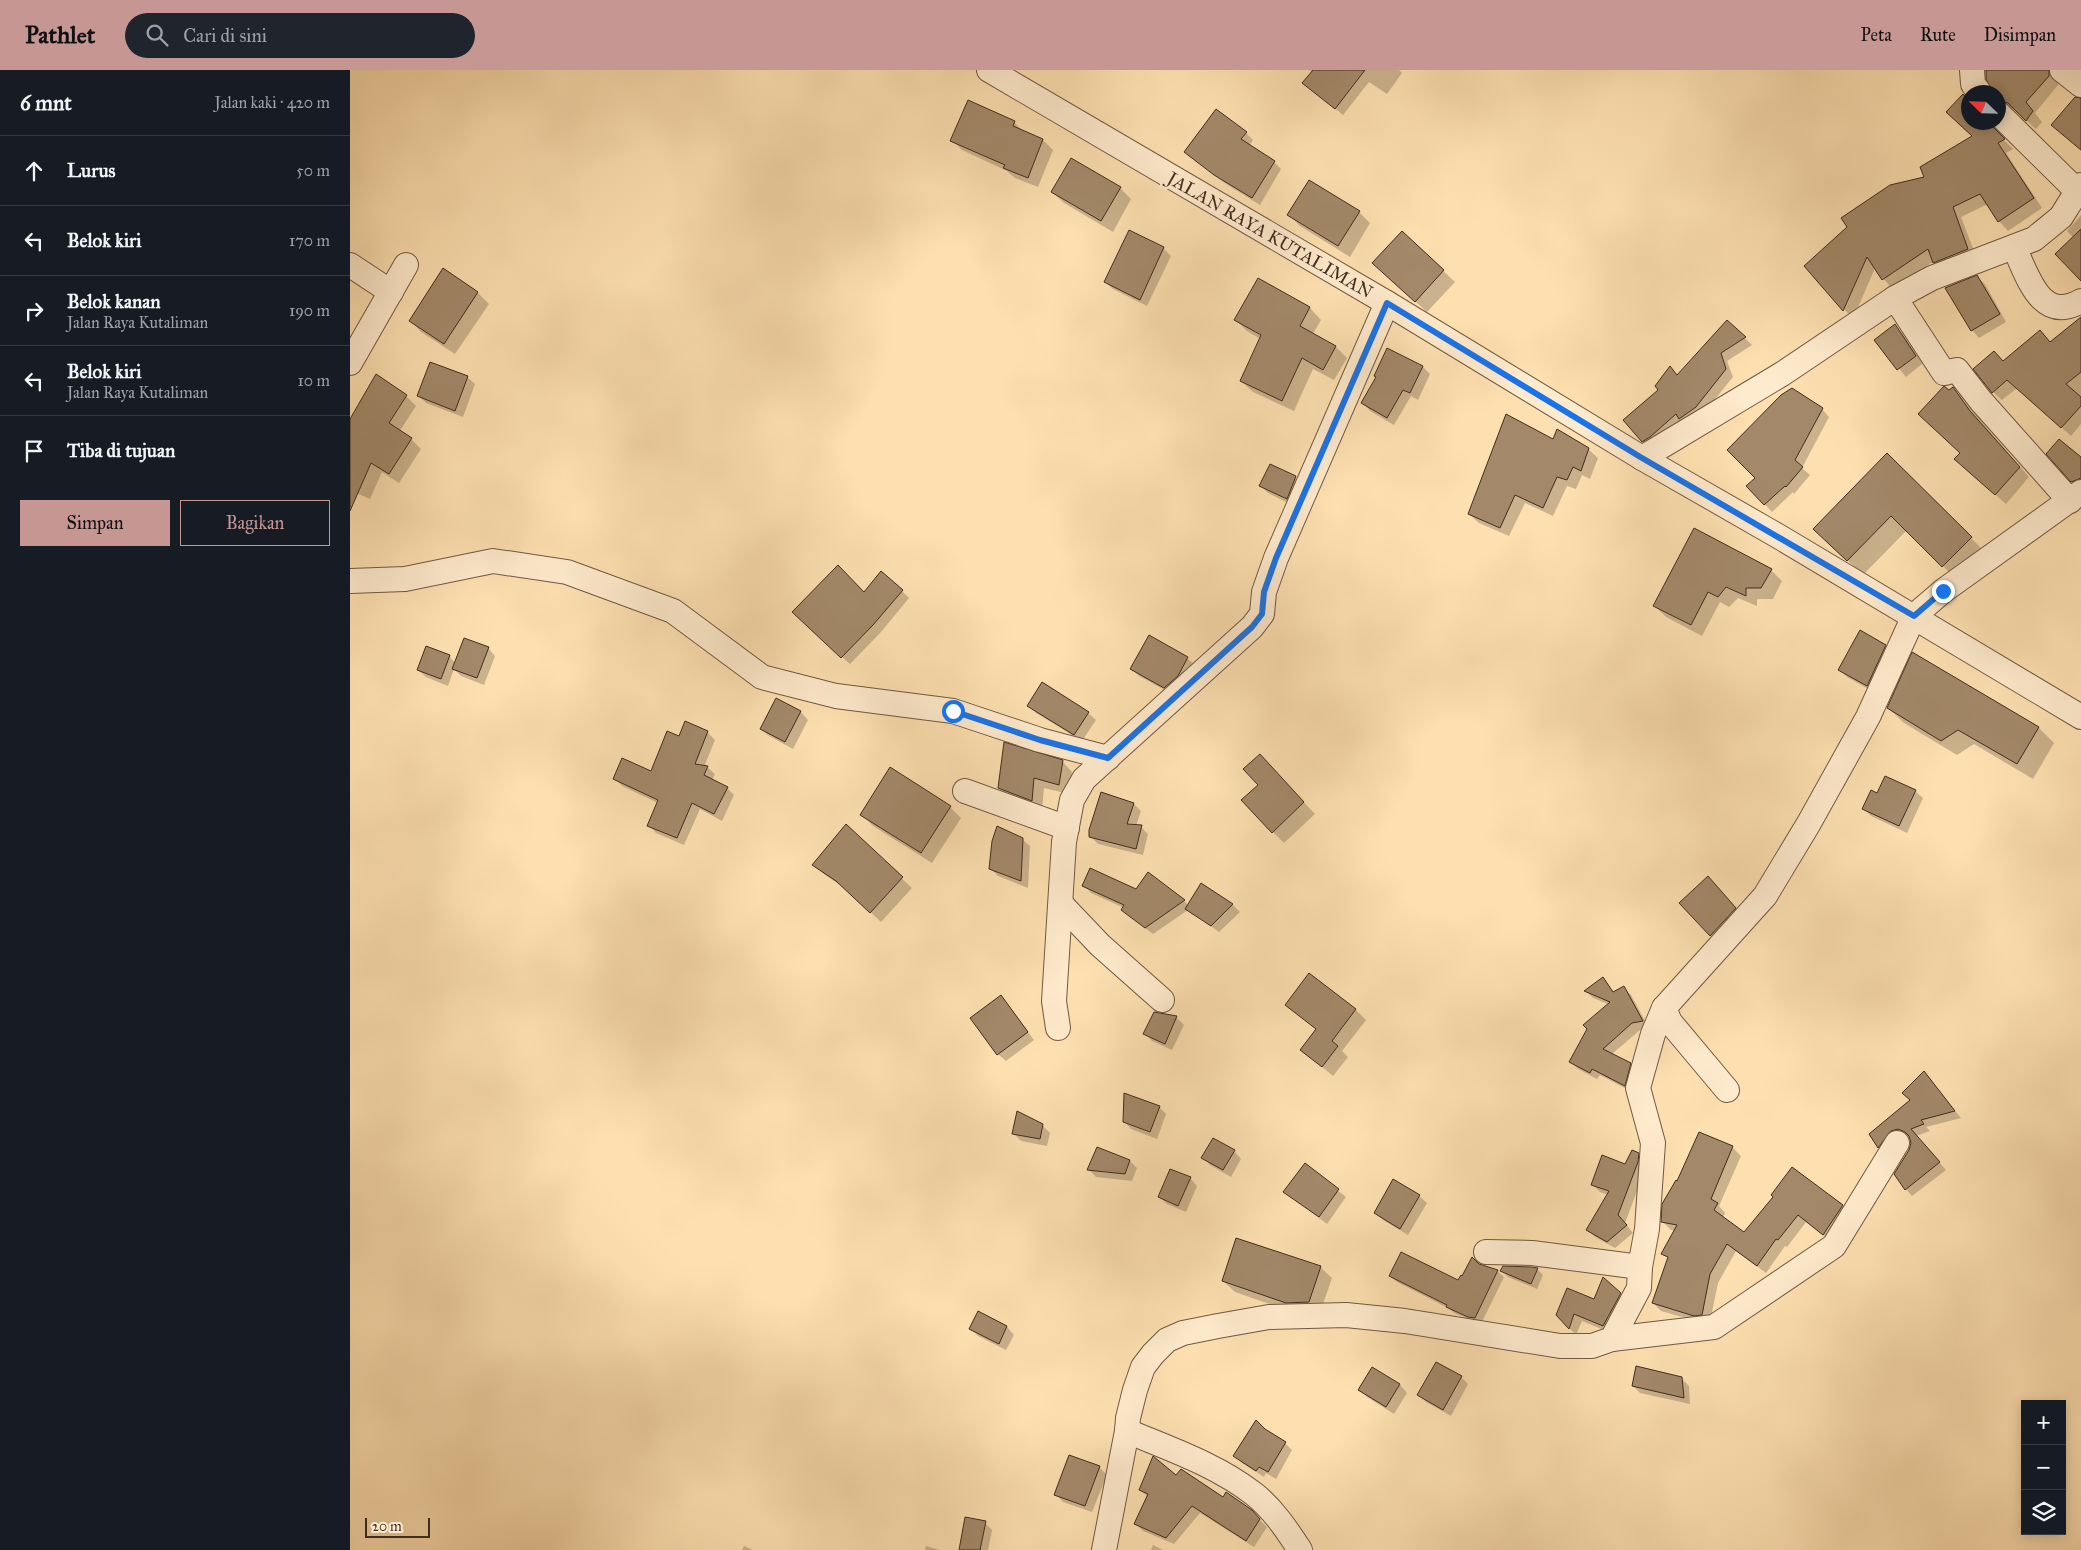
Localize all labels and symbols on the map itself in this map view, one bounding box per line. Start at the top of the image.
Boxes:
north arrow [1961,85,2006,130]
street label: JALAN RAYA KUTALIMAN [1161,166,1377,304]
route end [1932,580,1955,603]
route start [942,700,965,723]
scale bar [365,1515,430,1538]

